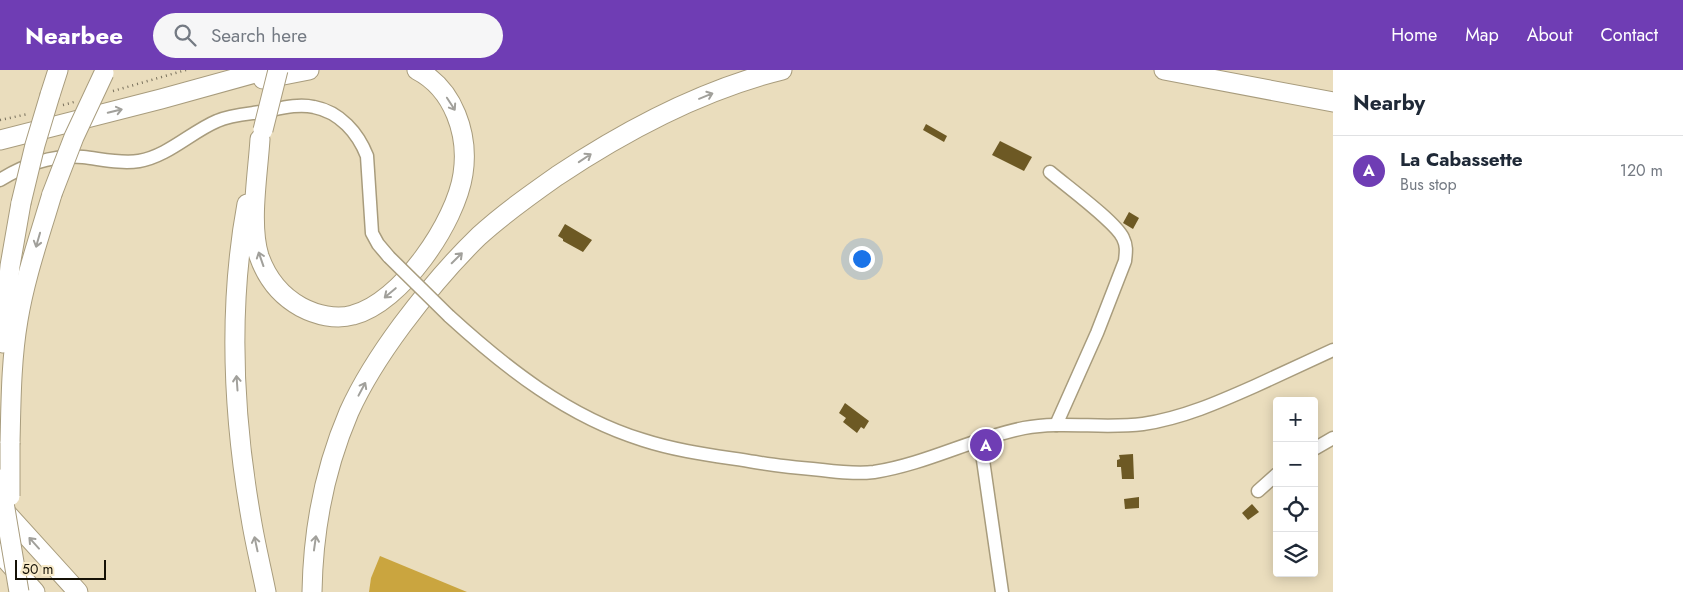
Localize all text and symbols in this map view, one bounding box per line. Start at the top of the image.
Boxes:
search box [153,13,503,58]
text: Nearbee [25,18,123,53]
icon: search [171,21,199,49]
text: Search here [211,22,307,49]
text: Home [1391,22,1437,48]
text: Map [1465,22,1499,48]
text: About [1527,22,1572,48]
text: Contact [1600,22,1658,48]
text: Nearby [1353,88,1425,118]
one-way arrow [698,90,713,100]
one-way arrow [445,97,456,111]
one-way arrow [107,105,123,115]
text: La Cabassette [1400,146,1523,173]
one-way arrow [577,153,591,163]
text: A [1363,159,1375,182]
text: 120 m [1620,159,1663,182]
text: Bus stop [1400,173,1457,196]
one-way arrow [33,232,43,248]
your location [849,246,875,272]
one-way arrow [256,251,265,267]
one-way arrow [451,252,463,264]
one-way arrow [384,288,397,299]
one-way arrow [232,375,241,391]
one-way arrow [357,382,367,396]
map controls [1273,397,1318,577]
button: + [1273,397,1318,442]
pin: A [970,426,1002,464]
button: − [1273,442,1318,487]
button: locate [1273,487,1318,532]
button: layers [1273,532,1318,577]
one-way arrow [28,536,40,549]
one-way arrow [311,536,321,552]
one-way arrow [251,537,260,553]
scale bar [15,557,106,580]
text: 50 m [22,559,53,579]

